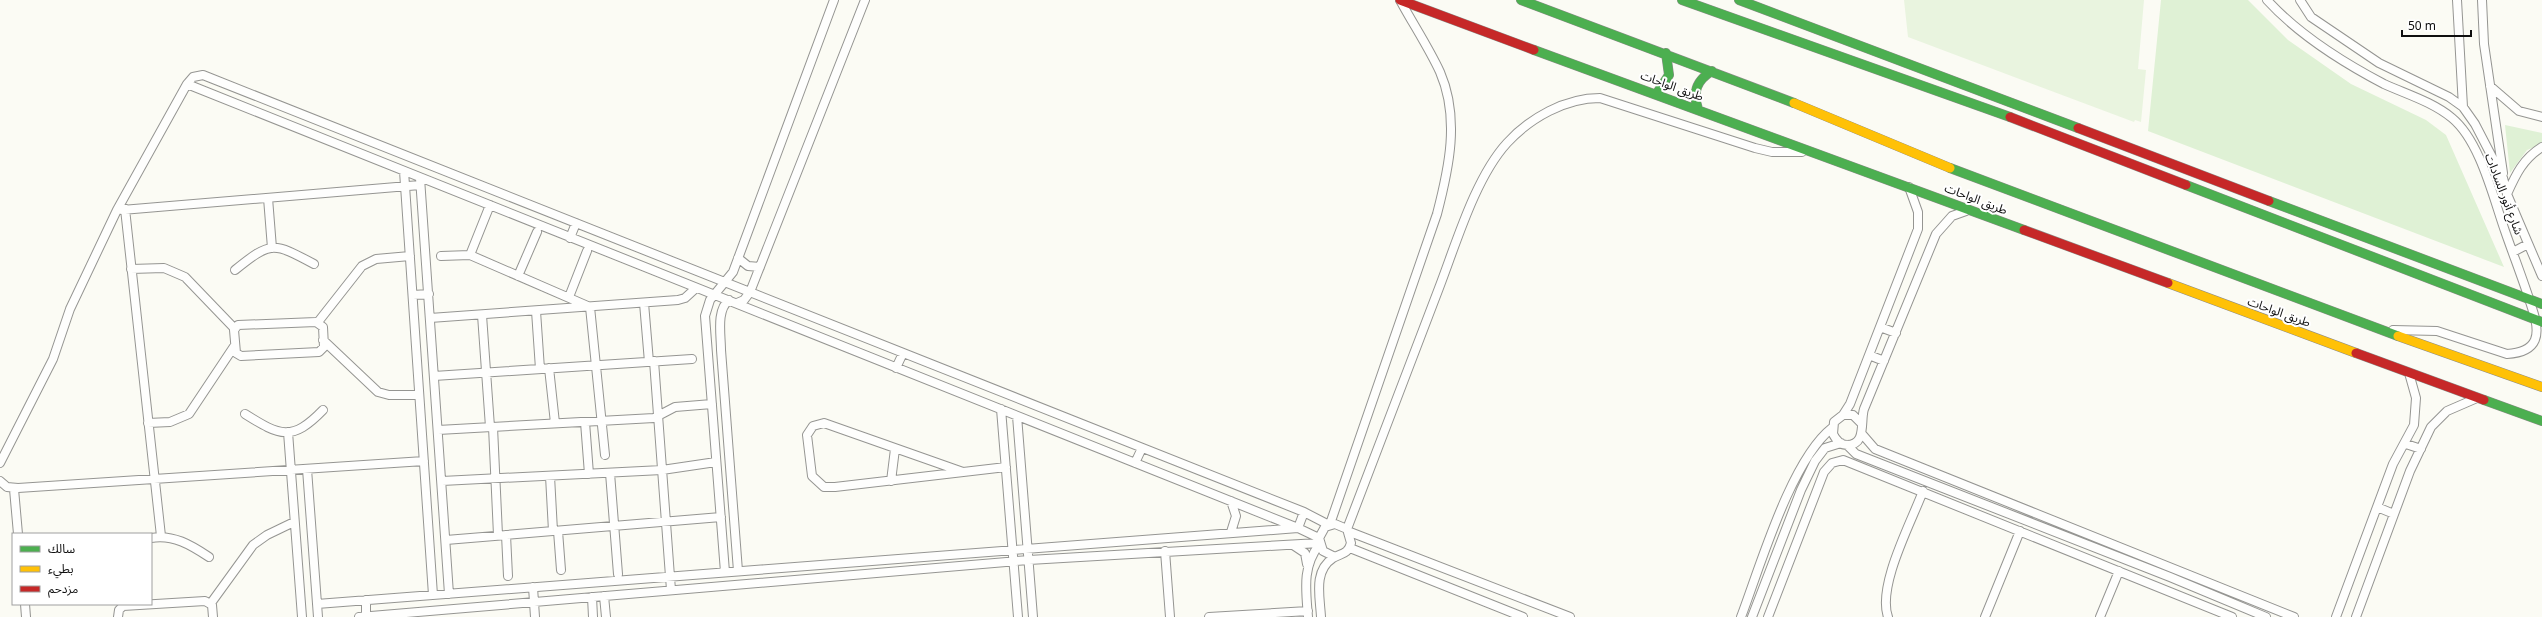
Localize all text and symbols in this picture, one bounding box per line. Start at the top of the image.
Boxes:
scale bar [2402,12,2471,38]
text: 50 m [2408,14,2436,39]
street label: طريق الواحات [1637,63,1707,109]
street label: شارع أنور السادات [2476,150,2531,239]
street label: طريق الواحات [1941,176,2011,223]
street label: طريق الواحات [2244,289,2314,335]
legend [12,533,152,605]
text: سالك [48,537,75,562]
text: بطيء [48,557,74,582]
text: مزدحم [48,577,78,602]

